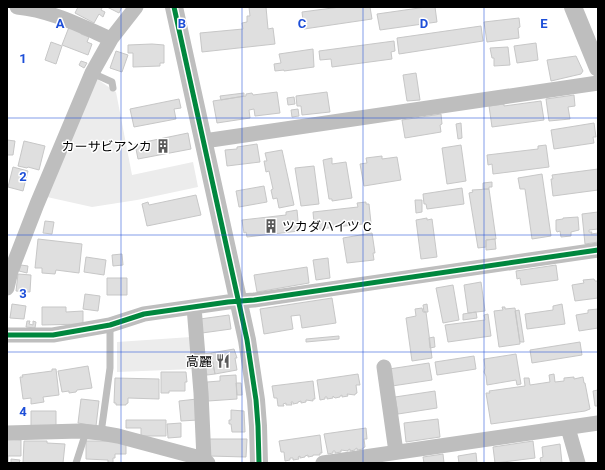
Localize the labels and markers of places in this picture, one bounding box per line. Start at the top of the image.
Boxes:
building icon: カーサビアンカ [155,138,171,154]
place label: カーサビアンカ [62,139,152,154]
building icon: ツカダハイツ C [263,218,279,234]
place label: ツカダハイツ C [282,219,371,234]
restaurant icon: 高麗 [215,353,231,369]
place label: 高麗 [186,354,212,369]

